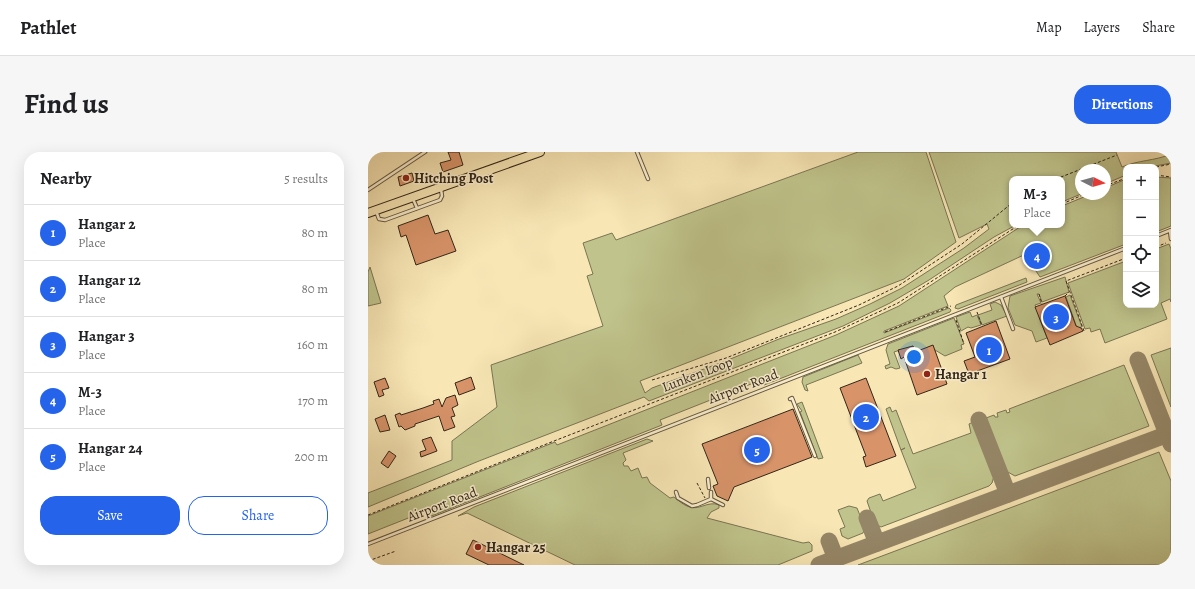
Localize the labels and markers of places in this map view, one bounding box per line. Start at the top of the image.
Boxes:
place label: Hitching Post [414,169,494,188]
marker: Hitching Post [401,173,411,183]
pin: 4 [1024,241,1050,271]
pin: 3 [1043,302,1069,332]
pin: 1 [976,335,1002,365]
place label: Hangar 1 [935,365,987,384]
marker: Hangar 1 [922,369,932,379]
pin: 2 [853,402,879,432]
pin: 5 [744,435,770,465]
place label: Hangar 25 [486,538,546,557]
marker: Hangar 25 [473,542,483,552]

